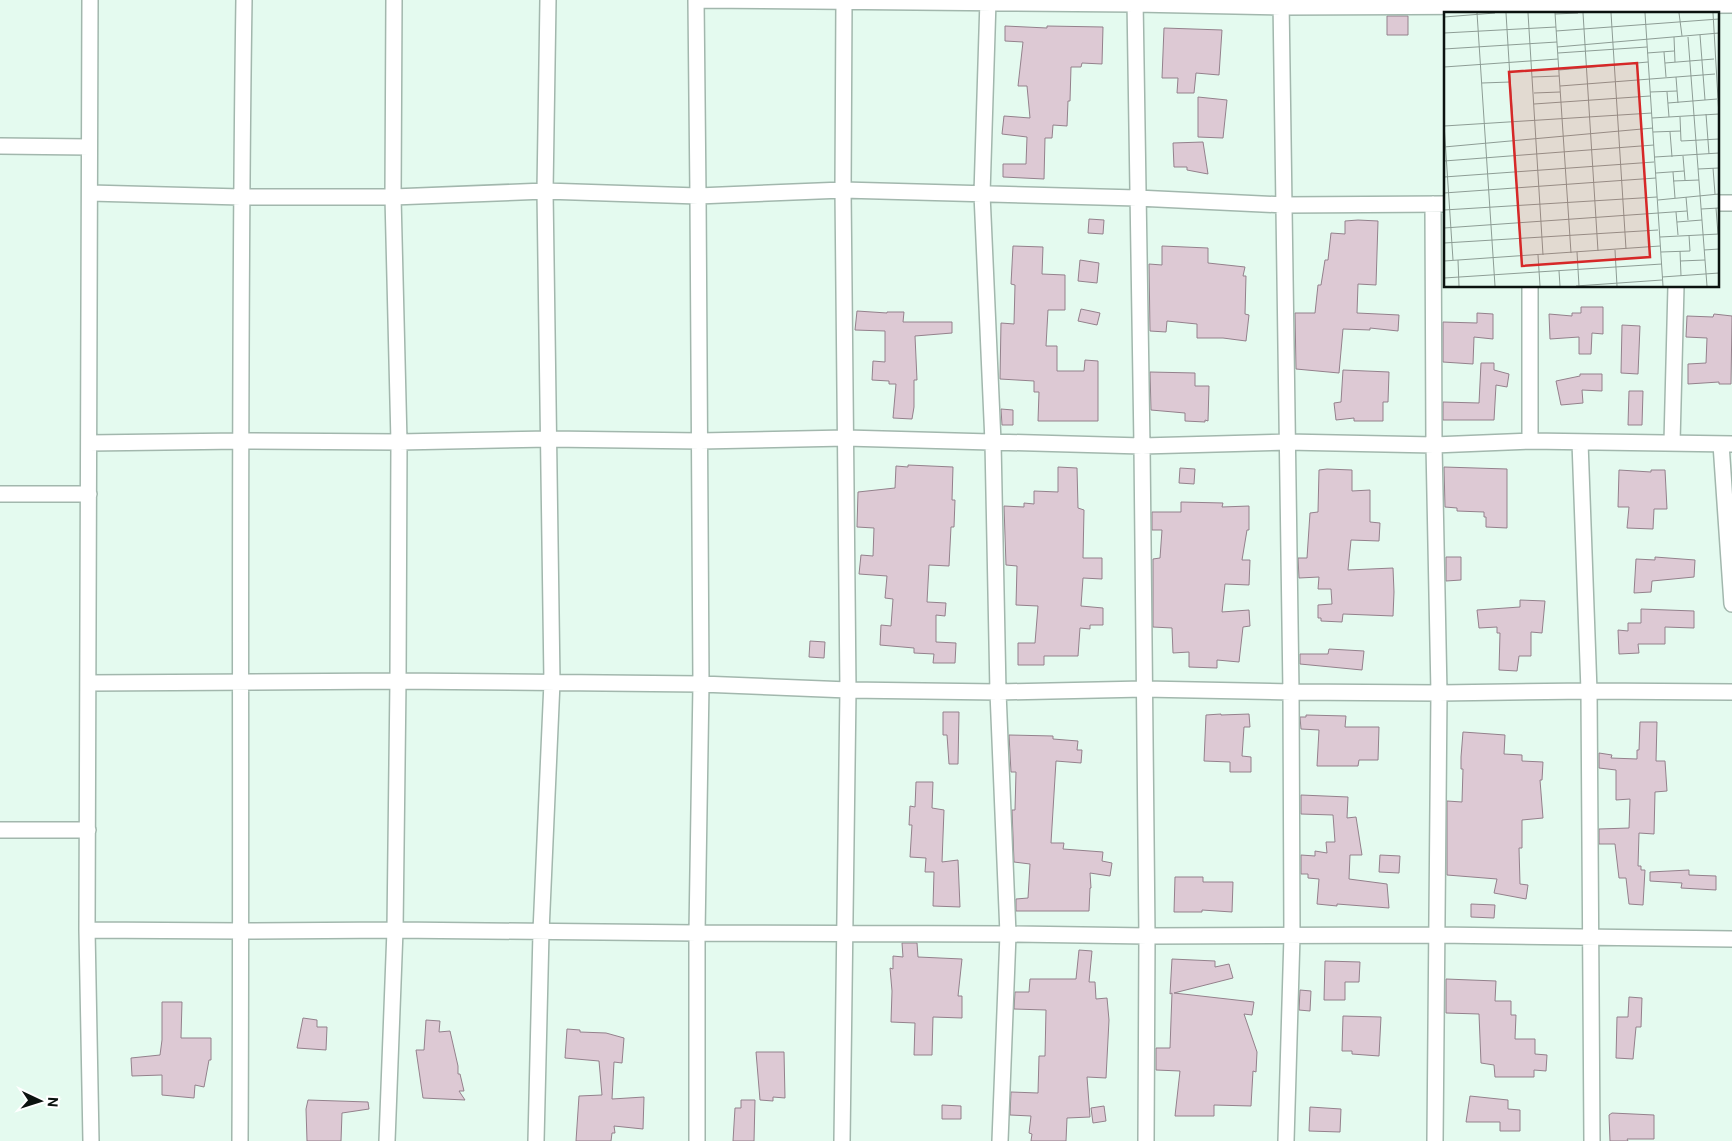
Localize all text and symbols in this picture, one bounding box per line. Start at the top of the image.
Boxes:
inset map [1444,12,1720,288]
north arrow [15,1076,65,1126]
text: N [45,1096,61,1107]

